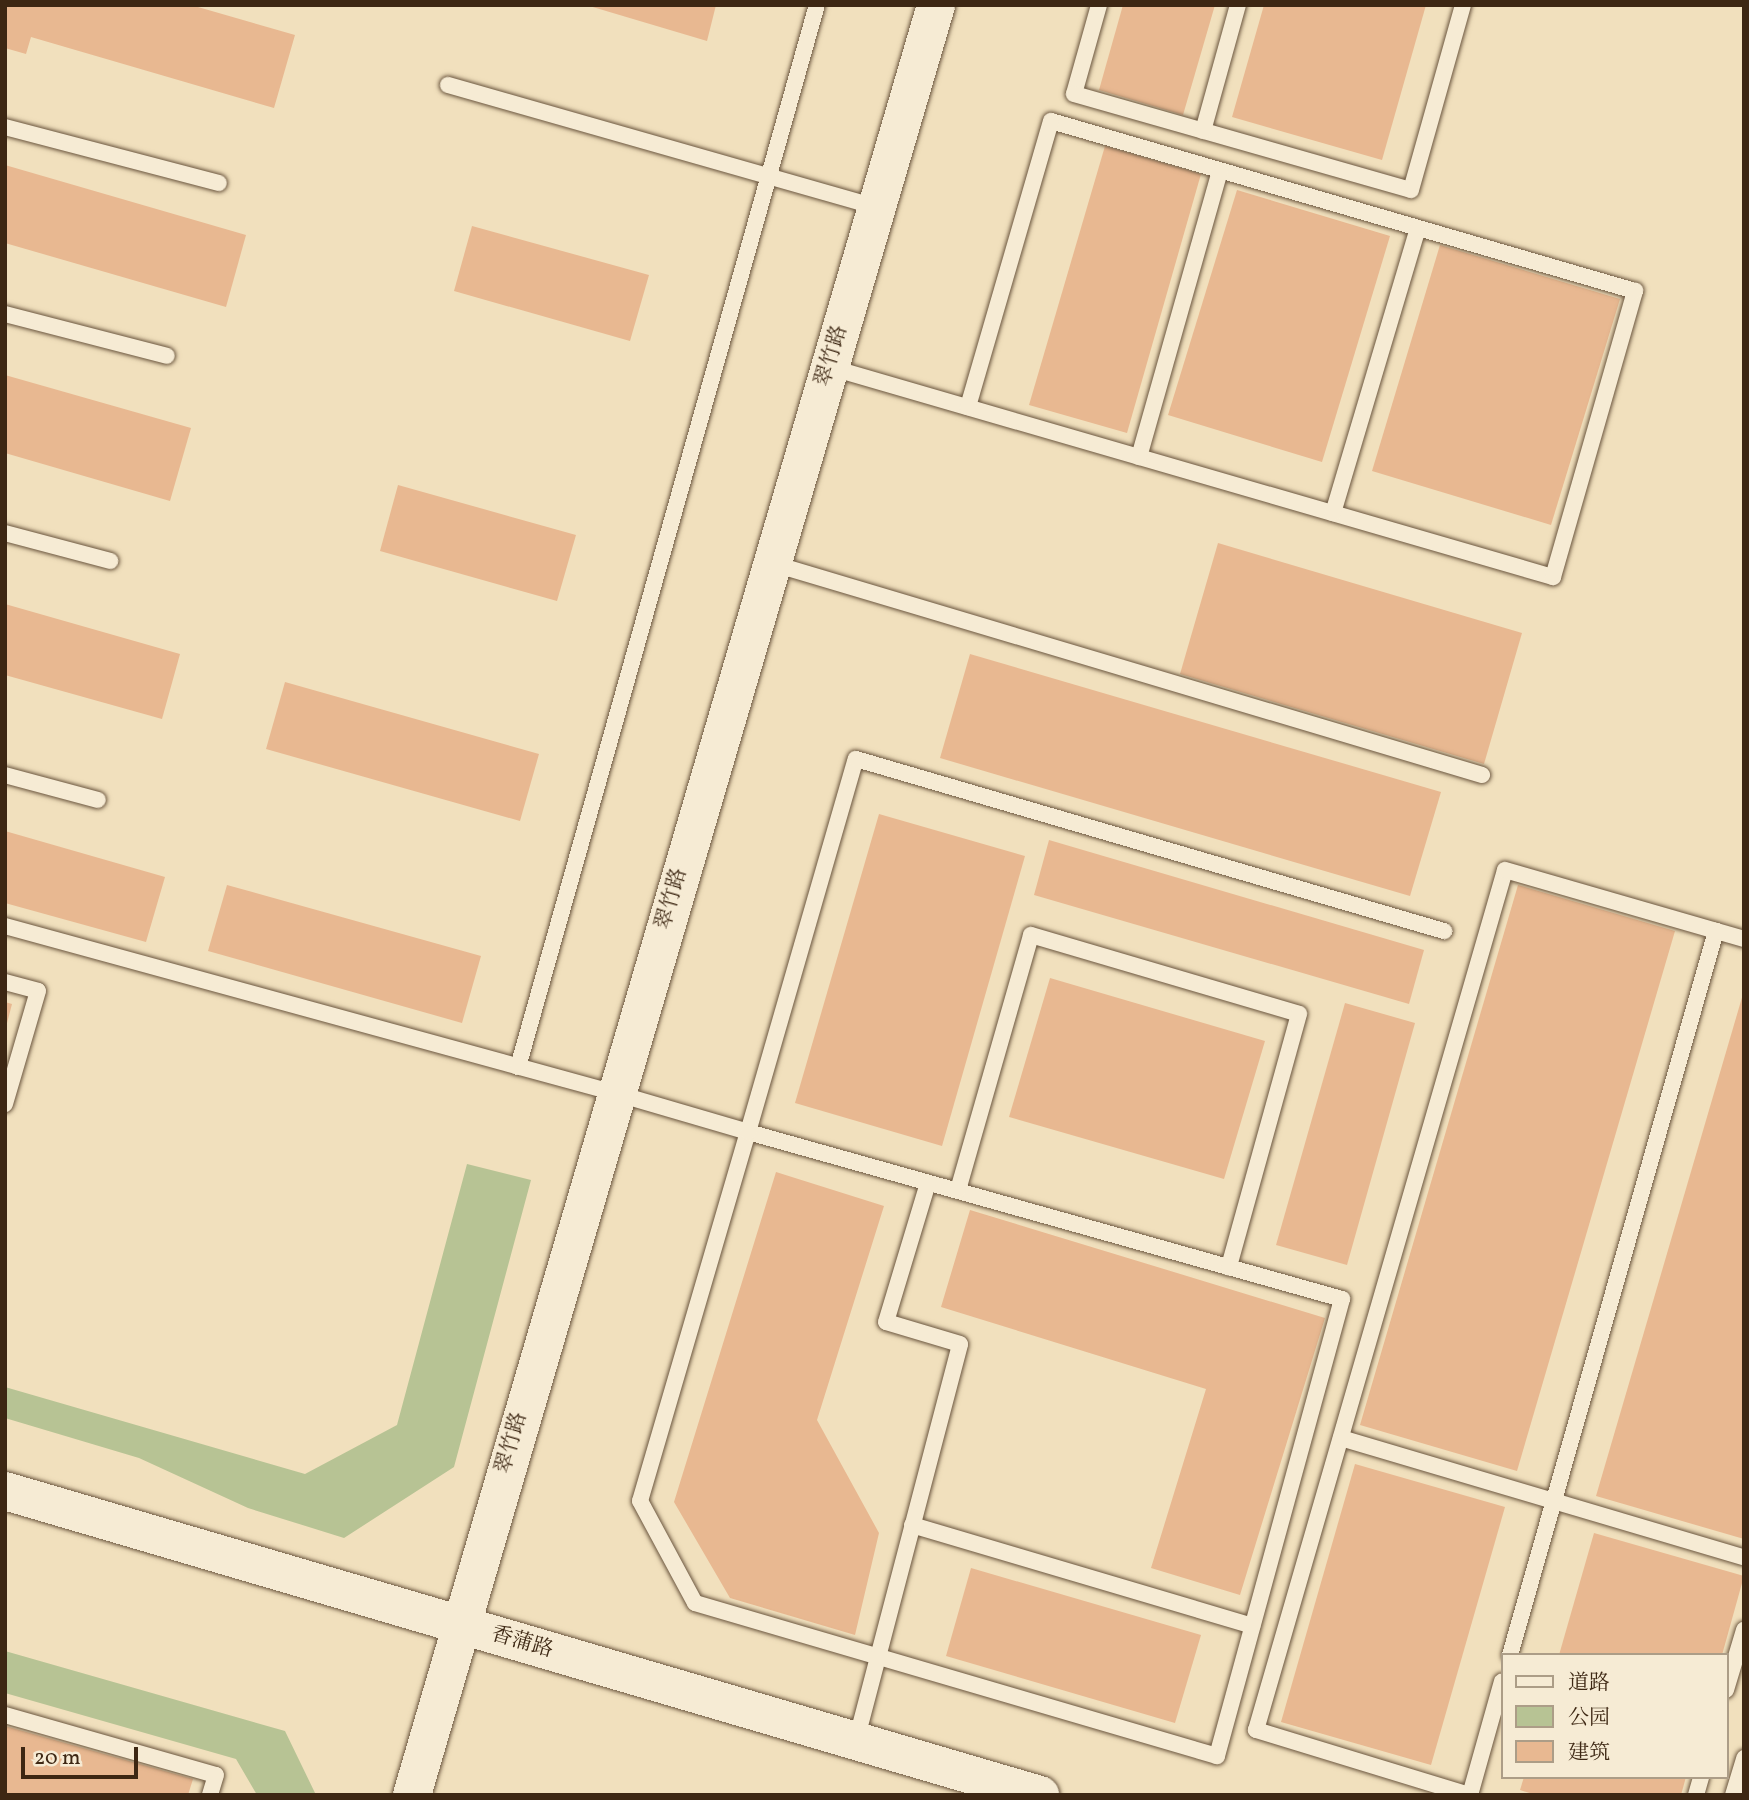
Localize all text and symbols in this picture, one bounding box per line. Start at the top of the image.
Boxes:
street label: 翠竹路 [811,322,853,390]
street label: 翠竹路 [651,865,693,933]
street label: 翠竹路 [491,1409,533,1477]
street label: 香蒲路 [488,1622,556,1664]
legend [1500,1653,1728,1779]
text: 道路 [1568,1669,1610,1698]
text: 公园 [1568,1704,1610,1733]
scale bar [24,1734,142,1778]
text: 建筑 [1568,1739,1610,1768]
text: 20 m [34,1744,80,1773]

